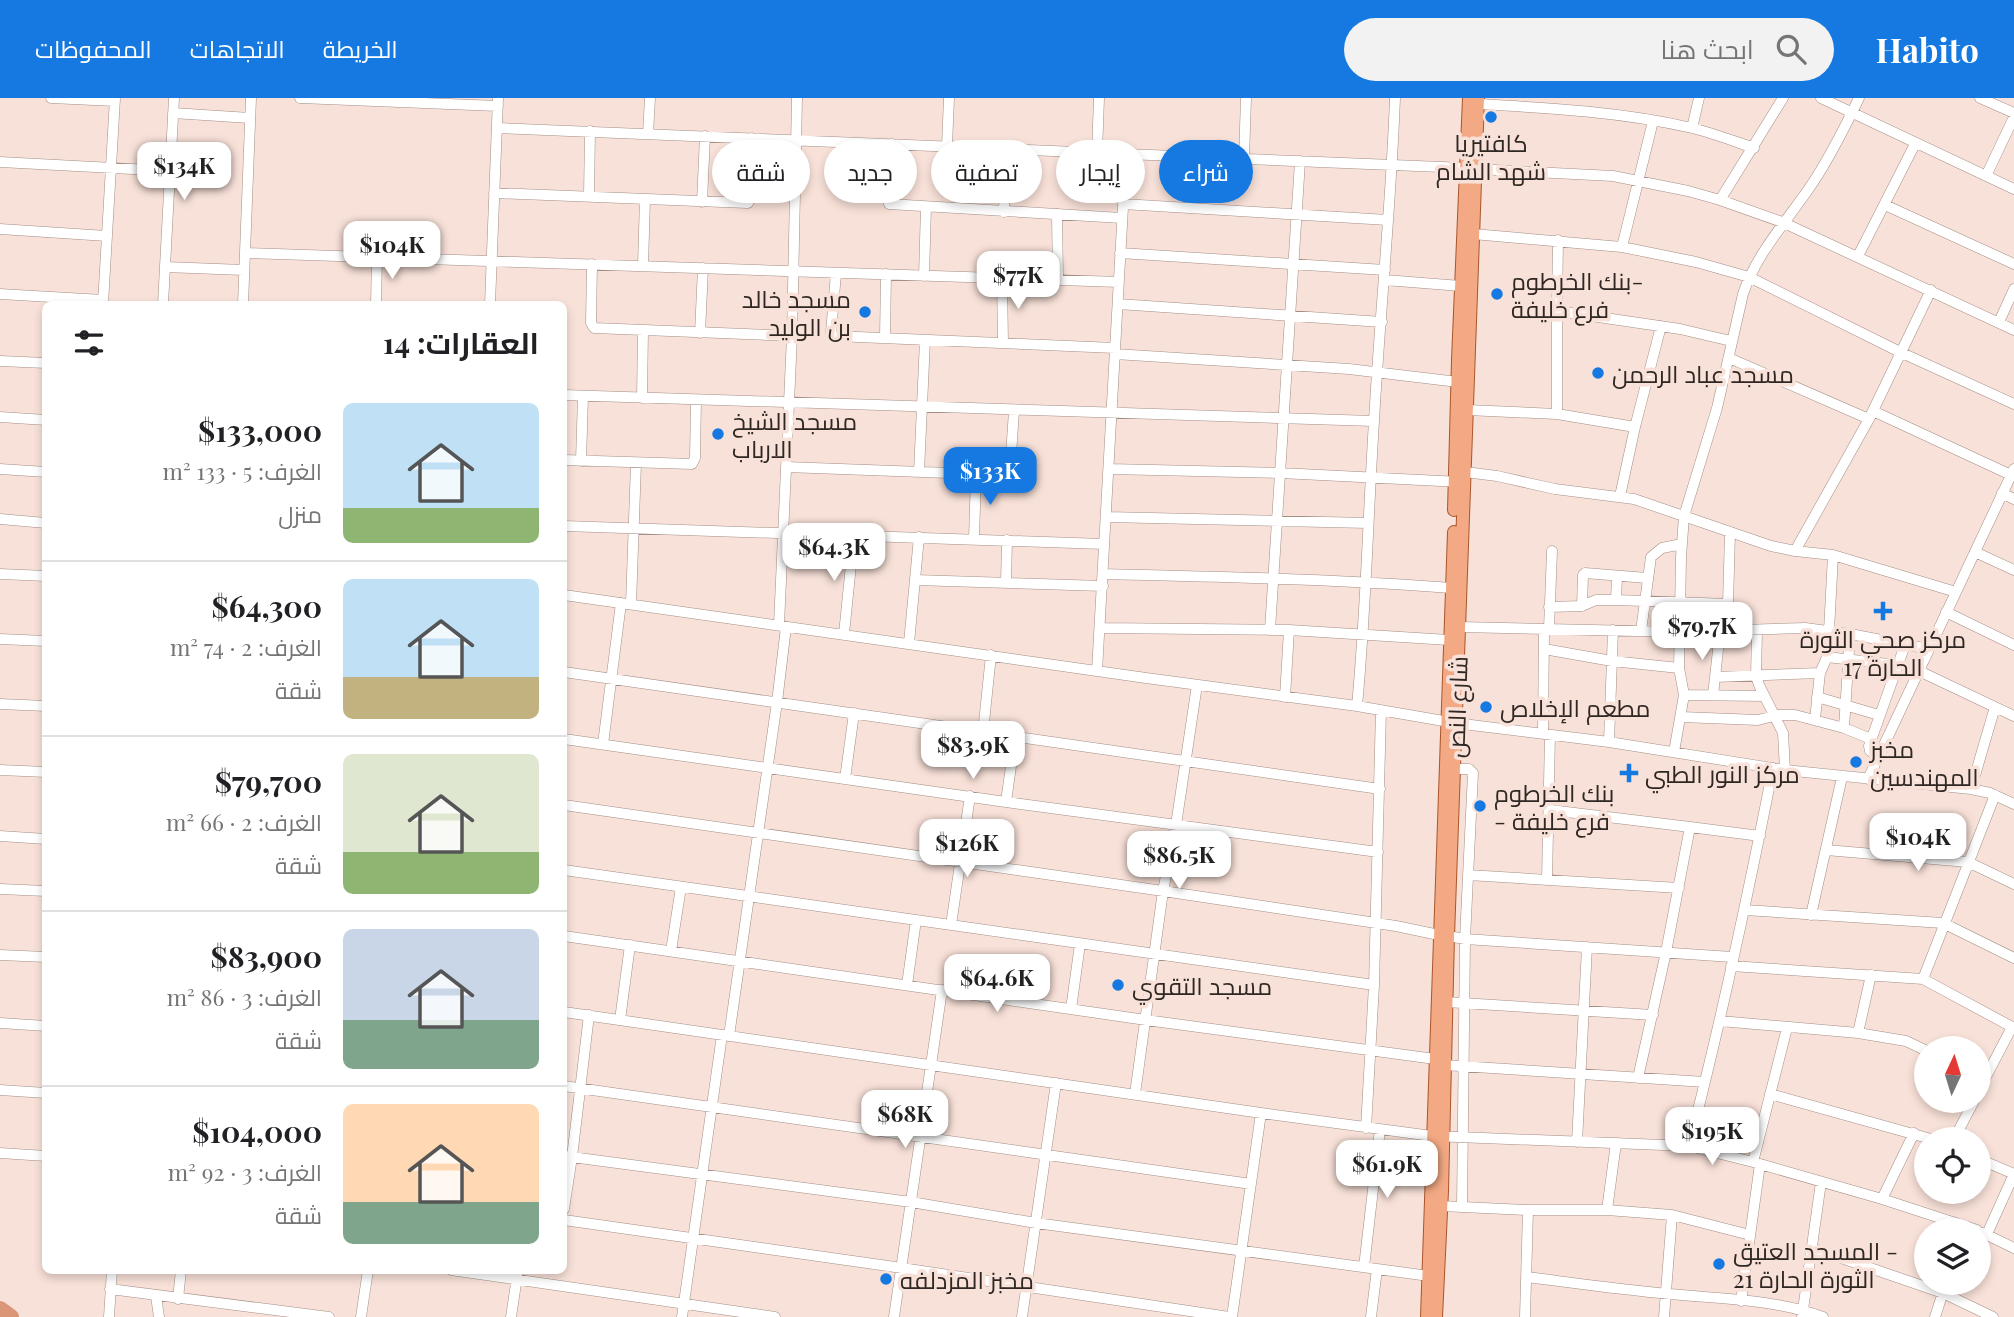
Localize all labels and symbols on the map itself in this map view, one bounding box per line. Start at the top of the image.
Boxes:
marker: كافتيريا شهد الشام [1483,109,1499,125]
place label: كافتيريا شهد الشام [1436,126,1546,188]
pin: $134K [135,142,233,202]
pin: $104K [343,222,441,281]
pin: $77K [977,252,1059,311]
place label: بنك الخرطوم- فرع خليفة [1511,264,1644,326]
place label: مسجد خالد بن الوليد [742,282,851,342]
marker: بنك الخرطوم- فرع خليفة [1489,286,1505,302]
marker: مسجد خالد بن الوليد [857,304,873,320]
place label: مسجد عباد الرحمن [1612,357,1794,389]
marker: مسجد عباد الرحمن [1590,365,1606,381]
place label: مسجد الشيخ الارباب [732,404,857,464]
marker: مسجد الشيخ الارباب [710,426,726,442]
pin: $133K [941,448,1039,507]
pin: $64.3K [777,524,891,583]
marker: مركز صحي الثورة الحارة 17 [1873,601,1893,621]
pin: $79.7K [1645,602,1759,662]
place label: مركز صحي الثورة الحارة 17 [1800,622,1966,682]
street label: شارع النص [1438,655,1476,759]
place label: مطعم الإخلاص [1500,691,1650,725]
marker: مطعم الإخلاص [1478,699,1494,715]
pin: $83.9K [916,722,1030,781]
place label: مخبز المهندسين [1868,732,1979,792]
marker: مخبز المهندسين [1848,754,1864,770]
place label: مركز النور الطبي [1645,757,1800,794]
marker: مركز النور الطبي [1619,763,1639,783]
place label: بنك الخرطوم - فرع خليفة [1494,776,1615,838]
marker: بنك الخرطوم - فرع خليفة [1472,798,1488,814]
pin: $104K [1869,814,1967,873]
pin: $126K [918,820,1016,879]
pin: $86.5K [1122,832,1236,891]
pin: $64.6K [940,954,1054,1014]
place label: مسجد التقوي [1132,969,1272,1005]
marker: مسجد التقوي [1110,977,1126,993]
north arrow [1914,1036,1992,1113]
pin: $68K [864,1090,946,1150]
pin: $195K [1663,1108,1761,1167]
pin: $61.9K [1330,1140,1444,1200]
place label: المسجد العتيق - الثورة الحارة 21 [1733,1234,1898,1294]
marker: المسجد العتيق - الثورة الحارة 21 [1711,1256,1727,1272]
place label: مخبز المزدلفه [900,1263,1034,1295]
marker: مخبز المزدلفه [878,1271,894,1287]

